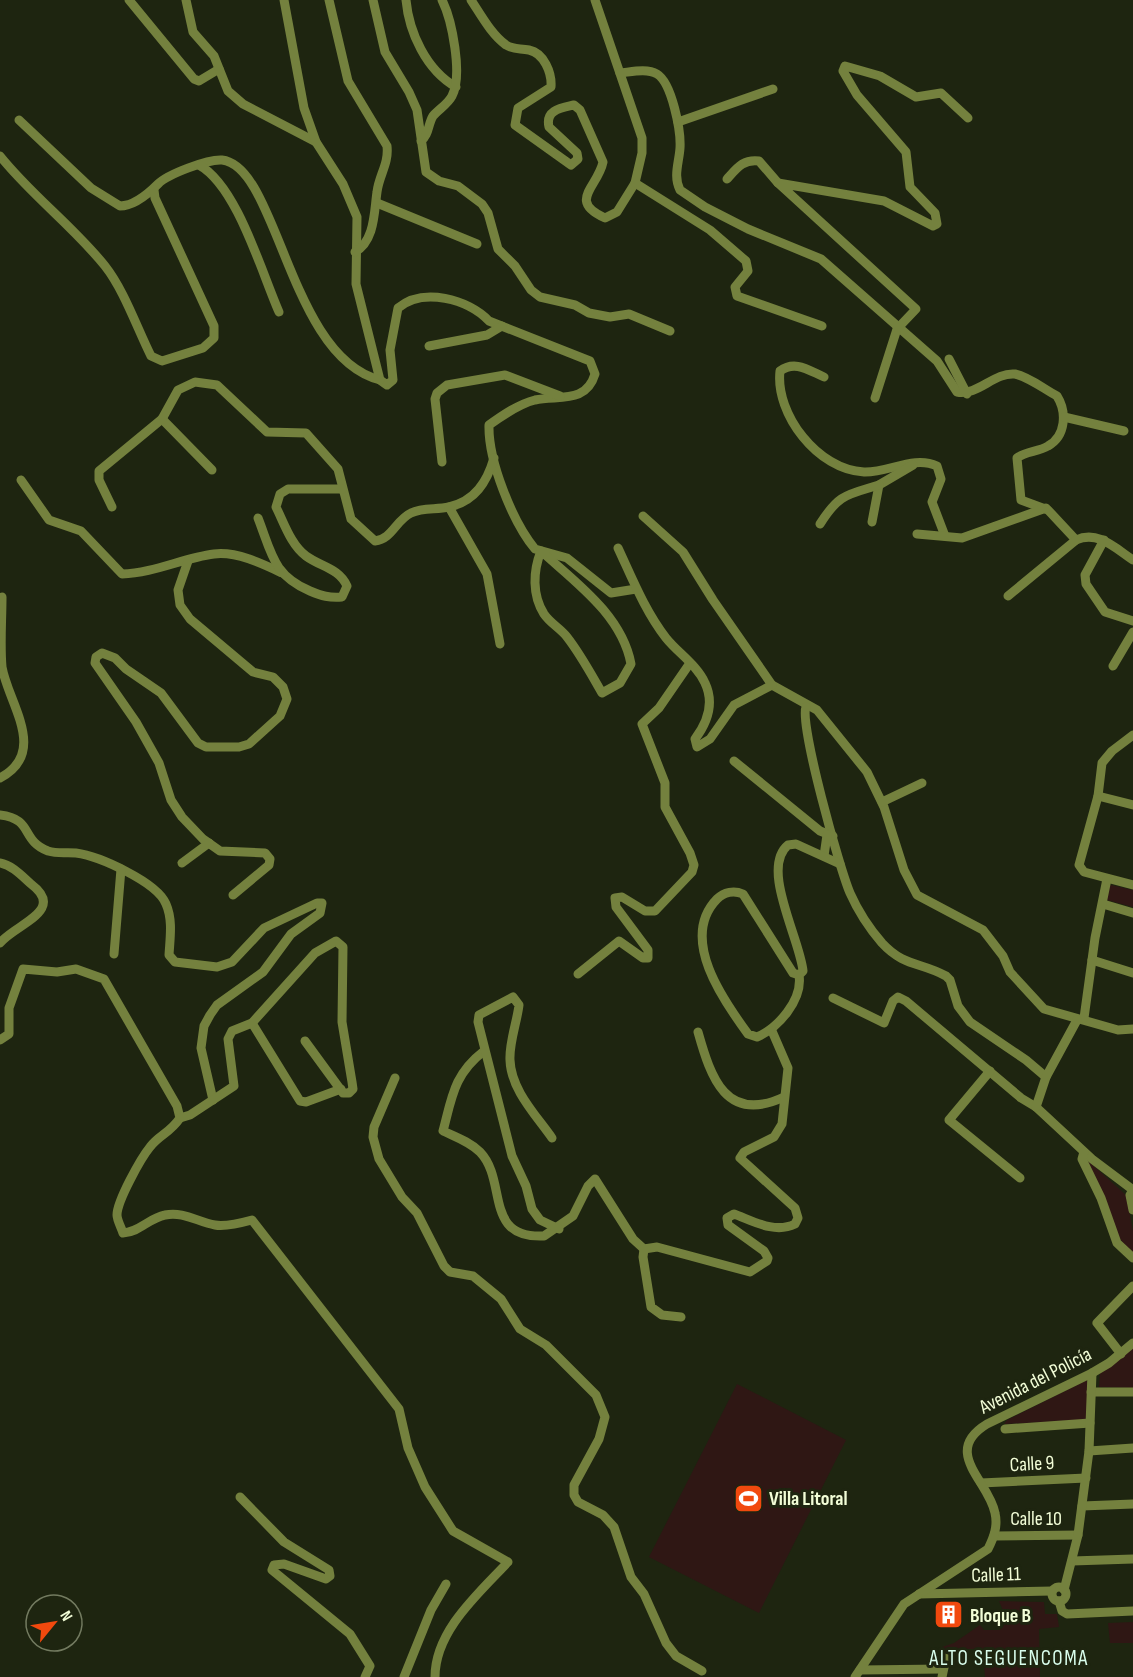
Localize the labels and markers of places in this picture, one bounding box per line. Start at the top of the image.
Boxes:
sports icon: Villa Litoral [732,1482,764,1514]
place label: Villa Litoral [769,1487,848,1511]
building icon: Bloque B [933,1599,965,1631]
place label: Bloque B [970,1604,1031,1628]

